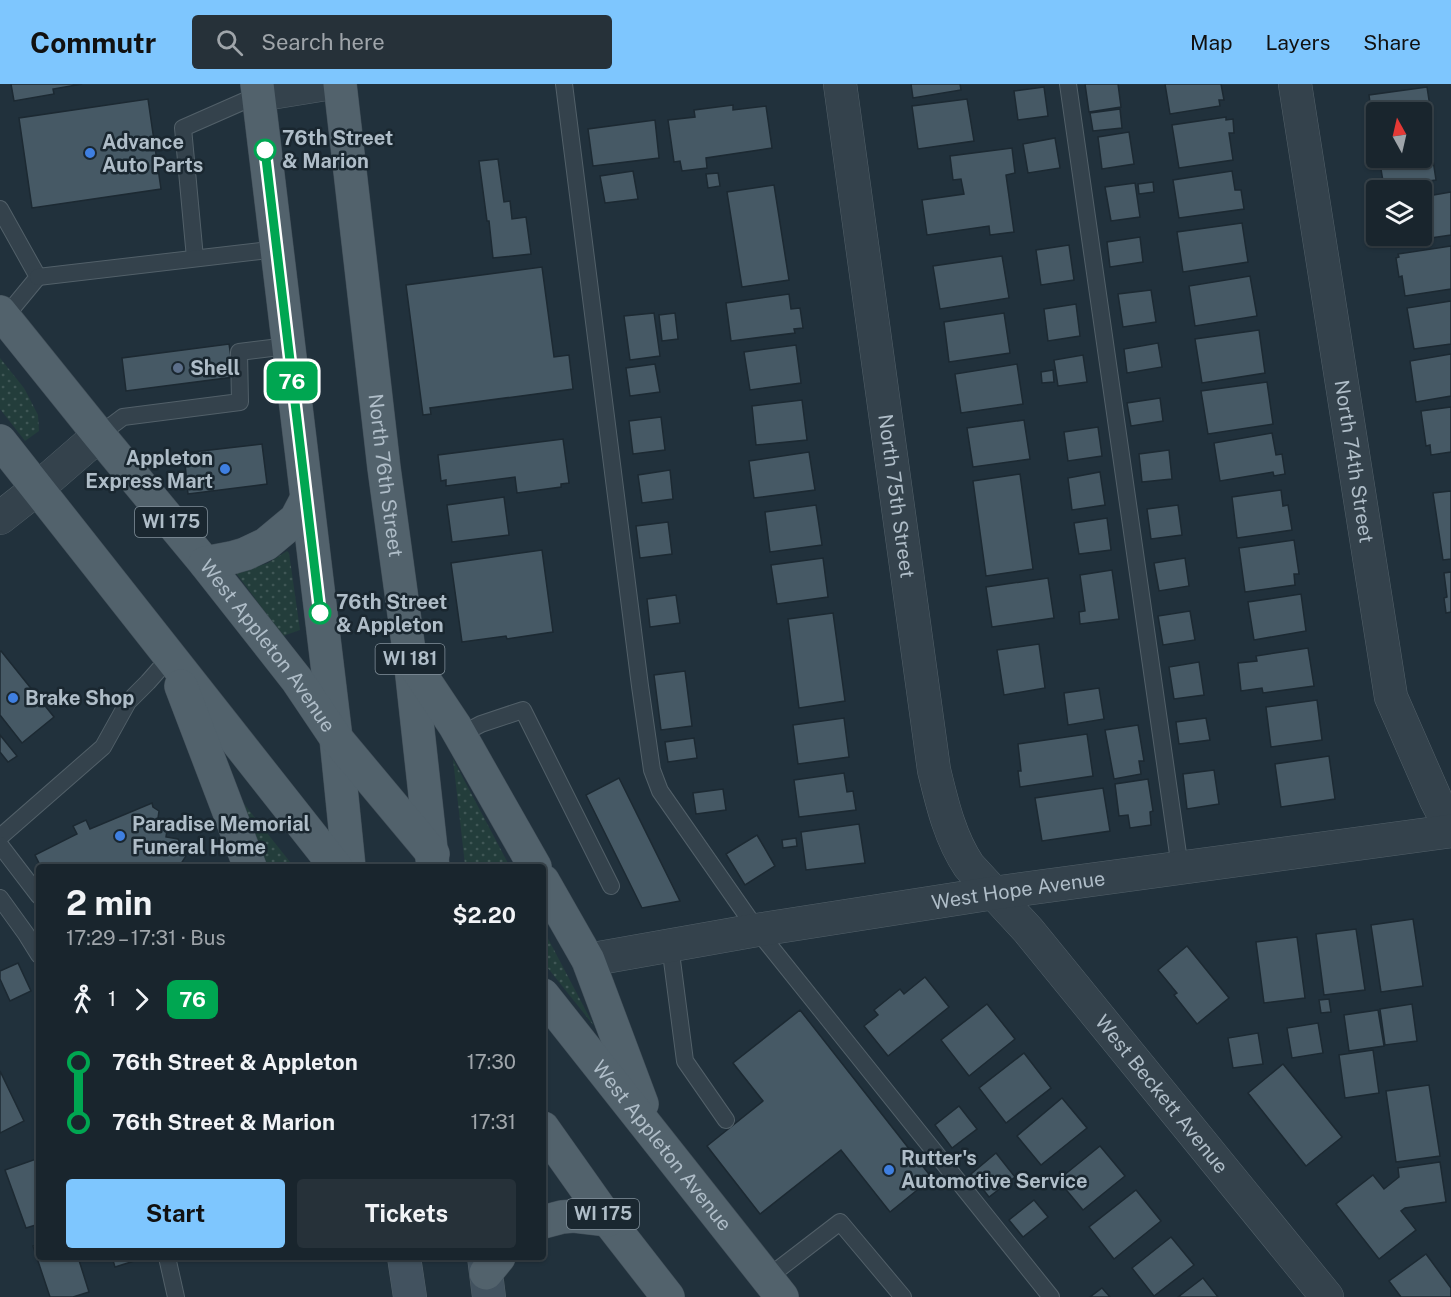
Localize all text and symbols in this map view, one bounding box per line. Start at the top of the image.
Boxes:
search box [192,15,612,69]
text: Commutr [30,26,156,59]
icon: search [213,26,246,59]
text: Search here [261,29,385,55]
text: Map [1190,30,1233,55]
text: Layers [1266,30,1330,55]
text: Share [1363,30,1421,55]
north arrow [1366,102,1432,168]
map controls [1366,102,1432,246]
place label: 76th Street & Marion [282,126,393,173]
place label: Advance Auto Parts [102,130,203,177]
marker: 76th Street & Marion [254,139,276,161]
marker: Advance Auto Parts [83,146,97,160]
button: layers [1366,180,1432,246]
place label: Shell [190,356,240,380]
marker: Shell [171,361,185,375]
line badge: 76 [265,362,319,400]
text: 76 [279,369,305,394]
street label: North 74th Street [1330,378,1379,545]
street label: North 76th Street [364,392,408,559]
street label: North 75th Street [873,413,920,580]
place label: Appleton Express Mart [85,446,213,493]
marker: Appleton Express Mart [218,462,232,476]
road number: WI 175 [135,507,207,537]
street label: West Appleton Avenue [195,555,341,737]
place label: 76th Street & Appleton [336,590,447,637]
marker: 76th Street & Appleton [309,602,331,624]
road number: WI 181 [376,644,444,674]
place label: Brake Shop [25,686,134,710]
marker: Brake Shop [6,691,20,705]
place label: Paradise Memorial Funeral Home [132,812,310,859]
marker: Paradise Memorial Funeral Home [113,829,127,843]
street label: West Hope Avenue [930,866,1107,915]
text: 2 min [66,884,152,922]
text: $2.20 [453,902,516,928]
text: 17:29 – 17:31 · Bus [66,926,226,950]
icon: walk [66,983,99,1016]
icon: forward [125,983,158,1016]
text: 1 [108,987,116,1011]
text: 76 [179,987,206,1012]
street label: West Beckett Avenue [1090,1010,1233,1178]
text: 76th Street & Appleton [112,1049,358,1075]
text: 17:30 [467,1050,516,1074]
street label: West Appleton Avenue [587,1056,737,1236]
text: 76th Street & Marion [112,1109,335,1135]
text: 17:31 [471,1110,516,1134]
place label: Rutter's Automotive Service [901,1146,1087,1193]
marker: Rutter's Automotive Service [882,1163,896,1177]
button: Start [66,1179,285,1248]
button: Tickets [297,1179,516,1248]
road number: WI 175 [567,1199,639,1229]

